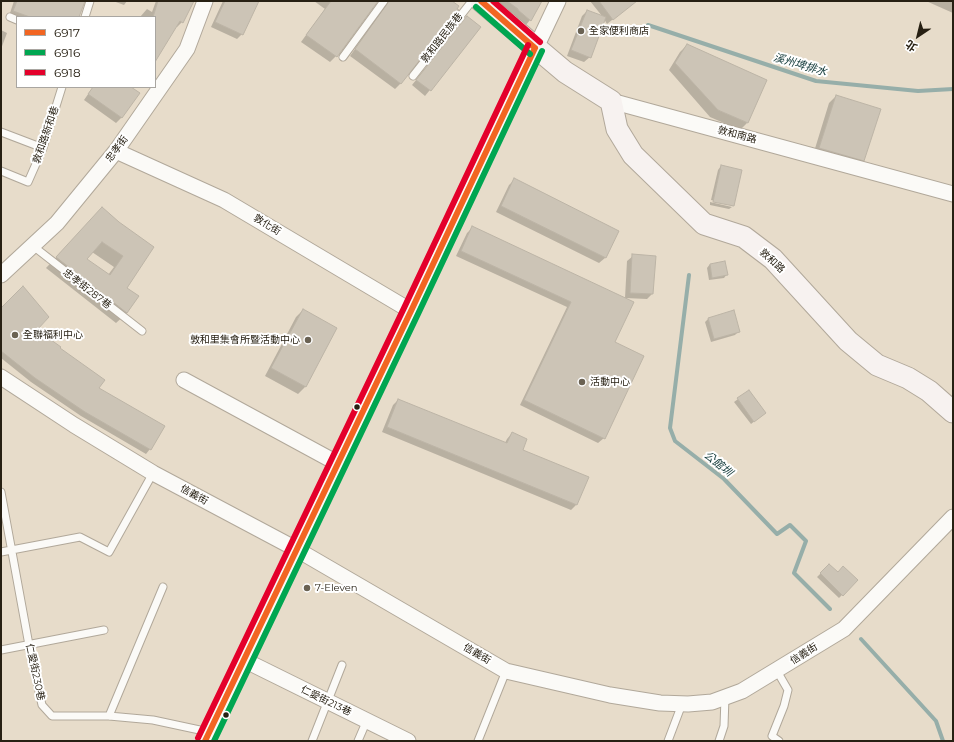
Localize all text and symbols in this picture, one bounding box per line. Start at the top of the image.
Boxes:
street label: 敦和路民族巷 [419,11,465,65]
legend [16,16,156,88]
north arrow [898,16,938,56]
text: 6917 [54,25,80,40]
place label: 全家便利商店 [589,25,649,37]
marker: 全家便利商店 [576,26,586,36]
text: 北 [903,37,920,55]
text: 6916 [54,45,80,60]
water label: 溪州埤排水 [772,51,828,79]
text: 6918 [54,65,81,80]
street label: 敦和路新和巷 [31,105,61,165]
street label: 敦和南路 [716,124,758,146]
street label: 忠孝街 [103,133,131,165]
street label: 敦化街 [251,212,283,238]
street label: 敦和路 [757,246,787,276]
street label: 忠孝街287巷 [60,266,114,312]
place label: 全聯福利中心 [23,329,83,341]
marker: 全聯福利中心 [10,330,20,340]
place label: 敦和里集會所暨活動中心 [190,334,300,346]
marker: 敦和里集會所暨活動中心 [303,335,313,345]
place label: 活動中心 [590,376,630,388]
marker: 活動中心 [577,377,587,387]
unlabelled marker [352,402,362,412]
water label: 公館圳 [701,448,735,480]
street label: 信義街 [178,483,210,507]
place label: 7-Eleven [315,582,358,594]
marker: 7-Eleven [302,583,312,593]
street label: 信義街 [461,641,493,667]
street label: 信義街 [788,641,820,667]
street label: 仁愛街230巷 [23,642,47,702]
street label: 仁愛街213巷 [299,684,353,718]
unlabelled marker [221,710,231,720]

